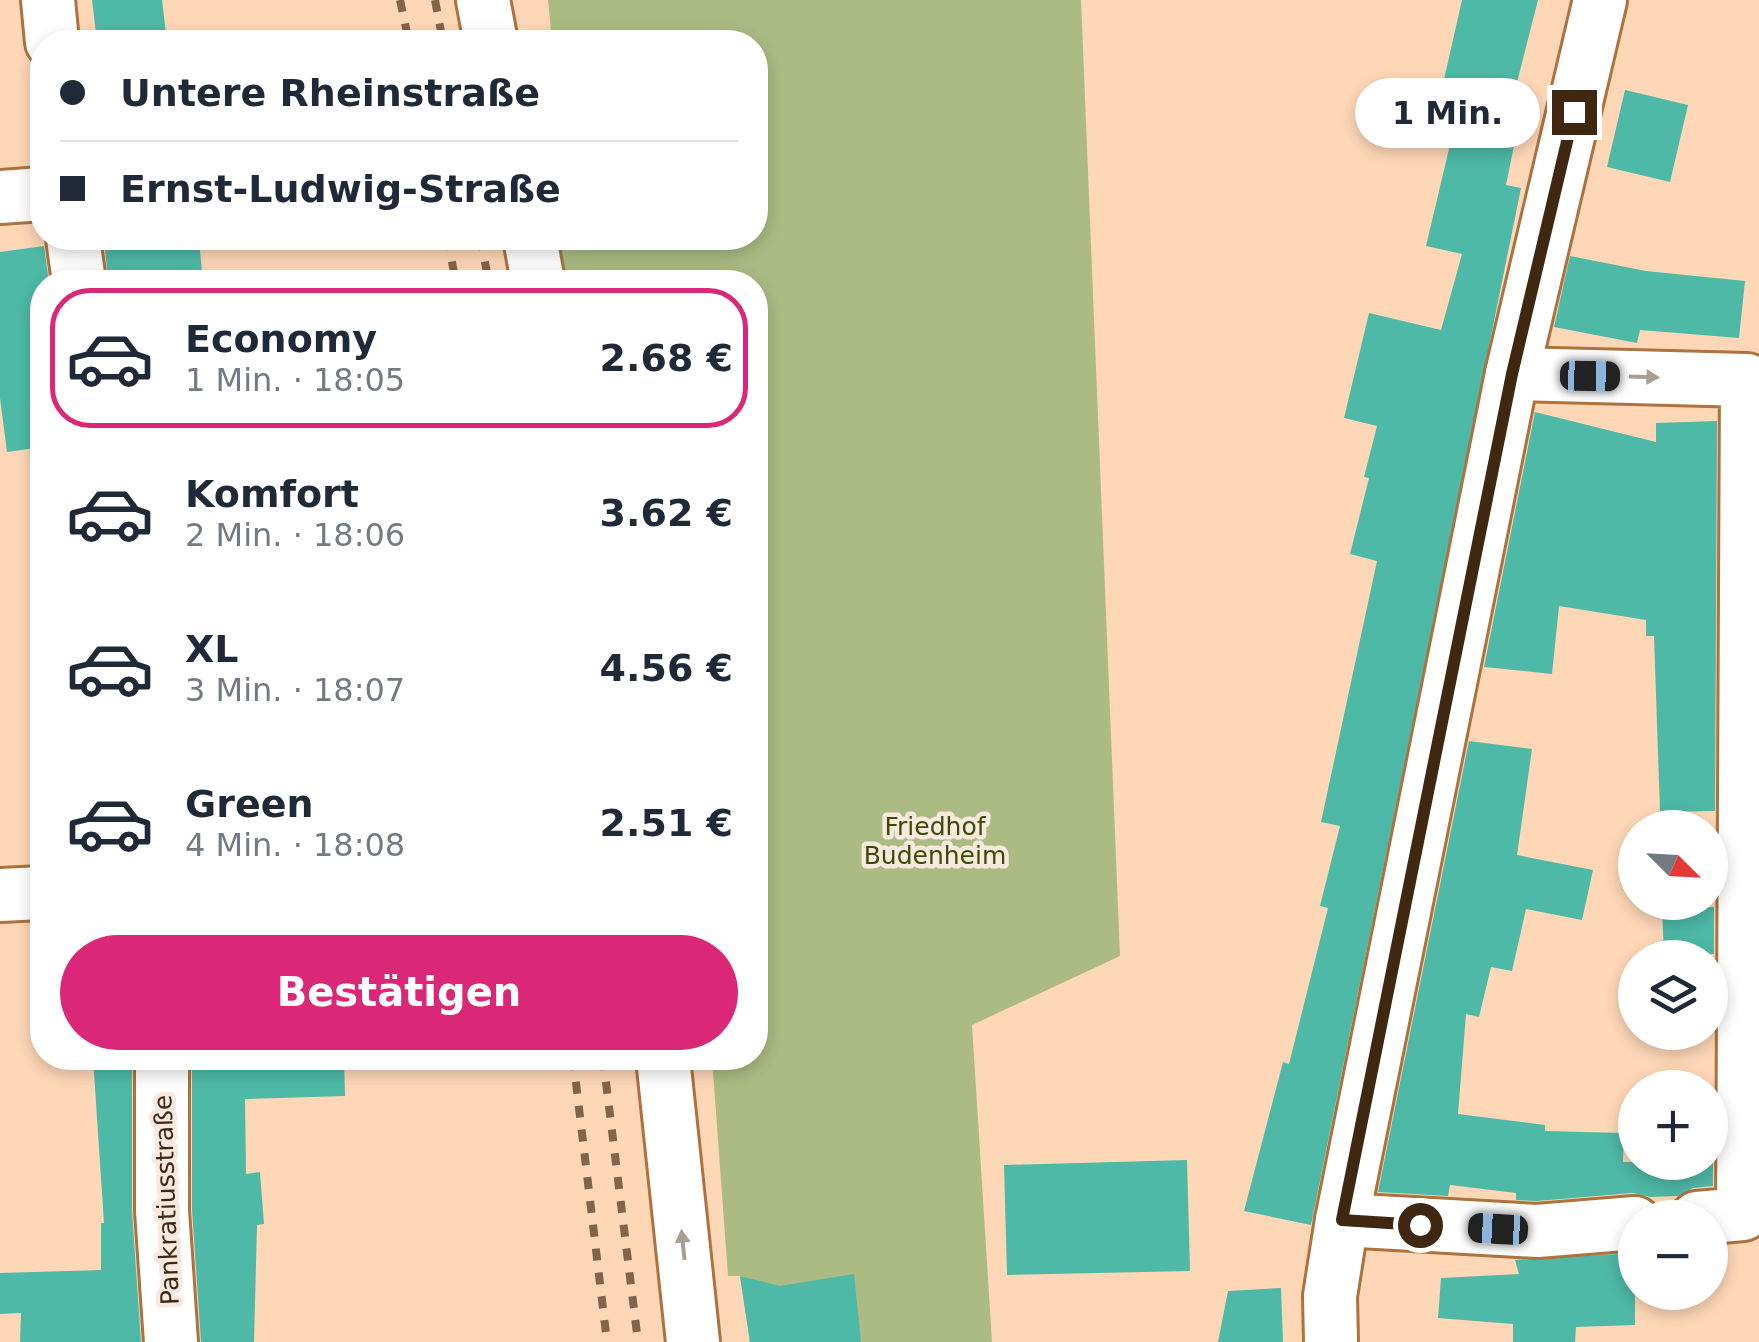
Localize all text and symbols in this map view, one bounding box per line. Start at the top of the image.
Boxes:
text: Untere Rheinstraße [120,71,540,115]
callout: 1 Min. [1354,77,1539,147]
route end [1552,90,1597,135]
text: 1 Min. [1392,94,1503,132]
text: Ernst-Ludwig-Straße [120,167,561,211]
icon: car [65,313,155,403]
text: Economy [185,317,377,361]
text: 2.68 € [600,336,733,380]
car [1560,360,1620,392]
text: 1 Min. · 18:05 [185,361,405,399]
one-way arrow [1629,370,1661,386]
icon: car [65,468,155,558]
text: Komfort [185,472,359,516]
text: 3.62 € [600,491,733,535]
text: 2 Min. · 18:06 [185,516,405,554]
icon: car [65,623,155,713]
text: XL [185,627,239,671]
text: 4.56 € [600,646,733,690]
text: 3 Min. · 18:07 [185,671,405,709]
icon: car [65,778,155,868]
text: Green [185,782,314,826]
text: 2.51 € [600,801,733,845]
north arrow [1618,810,1728,920]
map controls [1618,810,1728,1310]
park label: Friedhof Budenheim [864,812,1006,870]
text: 4 Min. · 18:08 [185,826,405,864]
button: Bestätigen [60,935,738,1050]
button: layers [1618,940,1728,1050]
button: + [1618,1070,1728,1180]
street label: Pankratiusstraße [148,1094,185,1306]
button: − [1618,1200,1728,1310]
route start [1398,1203,1443,1248]
car [1467,1212,1529,1246]
one-way arrow [675,1229,691,1260]

